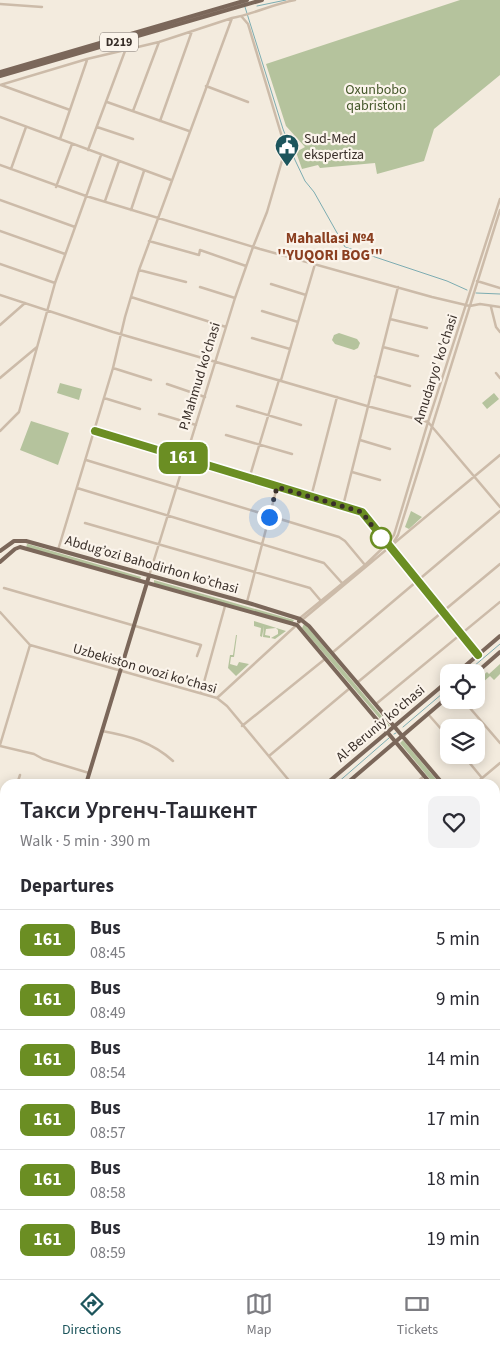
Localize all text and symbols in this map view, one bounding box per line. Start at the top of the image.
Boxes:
road number: D219 [100,32,138,52]
park label: Oxunbobo qabristoni [345,80,407,116]
place label: Sud-Med ekspertiza [304,129,364,165]
public building icon: Sud-Med ekspertiza [274,133,300,167]
district label: Mahallasi №4 ''YUQORI BOG'" [277,228,383,266]
street label: Amudaryo' ko'chasi [409,312,463,427]
street label: P.Mahmud ko'chasi [174,320,226,433]
line badge: 161 [154,442,212,474]
text: 161 [169,445,197,470]
your location [257,505,282,530]
unlabelled marker [370,527,392,549]
street label: Abdug’ozi Bahodirhon ko’chasi [63,531,241,599]
street label: Uzbekiston ovozi ko'chasi [70,639,219,699]
map controls [440,664,485,764]
button: locate [440,664,485,709]
street label: Al-Beruniy ko’chasi [332,681,429,767]
button: layers [440,719,485,764]
text: Такси Ургенч-Ташкент [20,793,257,828]
button: heart [428,796,480,848]
text: Walk · 5 min · 390 m [20,830,151,852]
text: Departures [20,873,114,900]
text: Bus [90,915,121,942]
text: 5 min [436,926,480,953]
text: 161 [33,927,62,952]
text: 08:45 [90,942,126,964]
text: Bus [90,975,121,1002]
text: 9 min [436,986,480,1013]
text: 161 [33,987,62,1012]
text: 08:49 [90,1002,126,1024]
text: Bus [90,1035,121,1062]
text: 14 min [426,1046,480,1073]
text: 161 [33,1047,62,1072]
text: 08:54 [90,1062,126,1084]
text: Bus [90,1095,121,1122]
text: 17 min [426,1106,480,1133]
text: 161 [33,1107,62,1132]
text: 08:57 [90,1122,126,1144]
text: Bus [90,1155,121,1182]
text: 18 min [426,1166,480,1193]
text: 161 [33,1167,62,1192]
text: 08:58 [90,1182,126,1204]
text: Bus [90,1215,121,1242]
text: 19 min [426,1226,480,1253]
text: 161 [33,1227,62,1252]
text: 08:59 [90,1242,126,1264]
tab: Directions [62,1290,121,1340]
tab: Map [245,1290,273,1340]
tab: Tickets [397,1290,438,1340]

